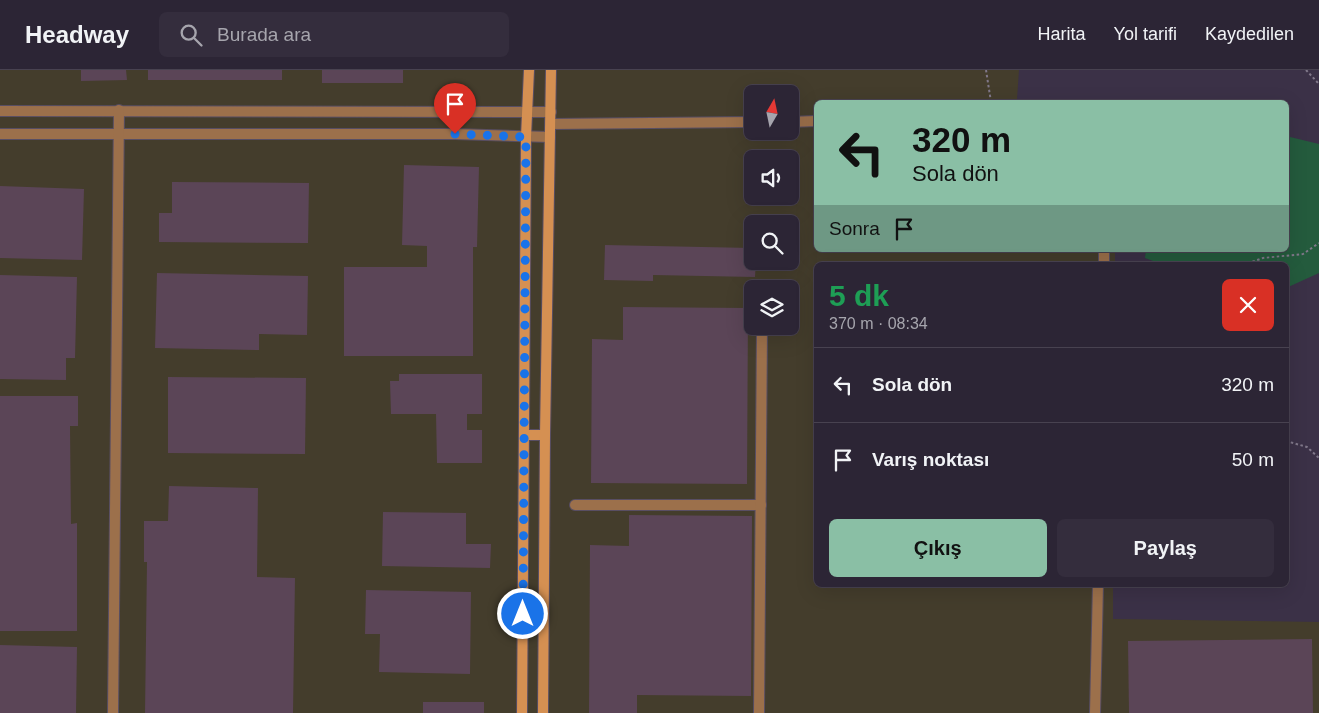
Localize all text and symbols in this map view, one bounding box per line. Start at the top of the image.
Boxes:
search box [159,12,509,57]
text: Headway [25,21,129,48]
icon: search [177,21,205,49]
text: Burada ara [217,24,311,45]
text: Harita [1038,24,1086,44]
text: Yol tarifi [1114,24,1177,44]
text: Kaydedilen [1205,24,1294,44]
pin [434,83,476,134]
north arrow [744,85,799,140]
map controls [744,85,799,335]
icon: arrive [441,90,469,118]
icon: left [829,120,894,185]
text: 320 m [912,120,1011,159]
button: sound [744,150,799,205]
text: Sola dön [912,161,999,186]
button: search [744,215,799,270]
icon: arrive [890,215,918,243]
text: Sonra [829,218,880,239]
text: 5 dk [829,279,889,312]
button: close [1222,279,1274,331]
button: layers [744,280,799,335]
text: 370 m · 08:34 [829,315,928,332]
icon: left [829,371,857,399]
text: Sola dön [872,374,952,395]
text: 320 m [1221,374,1274,395]
icon: arrive [829,446,857,474]
text: Varış noktası [872,449,989,470]
text: 50 m [1232,449,1274,470]
button: Çıkış [829,519,1047,577]
button: Paylaş [1057,519,1274,577]
position arrow [496,587,548,639]

